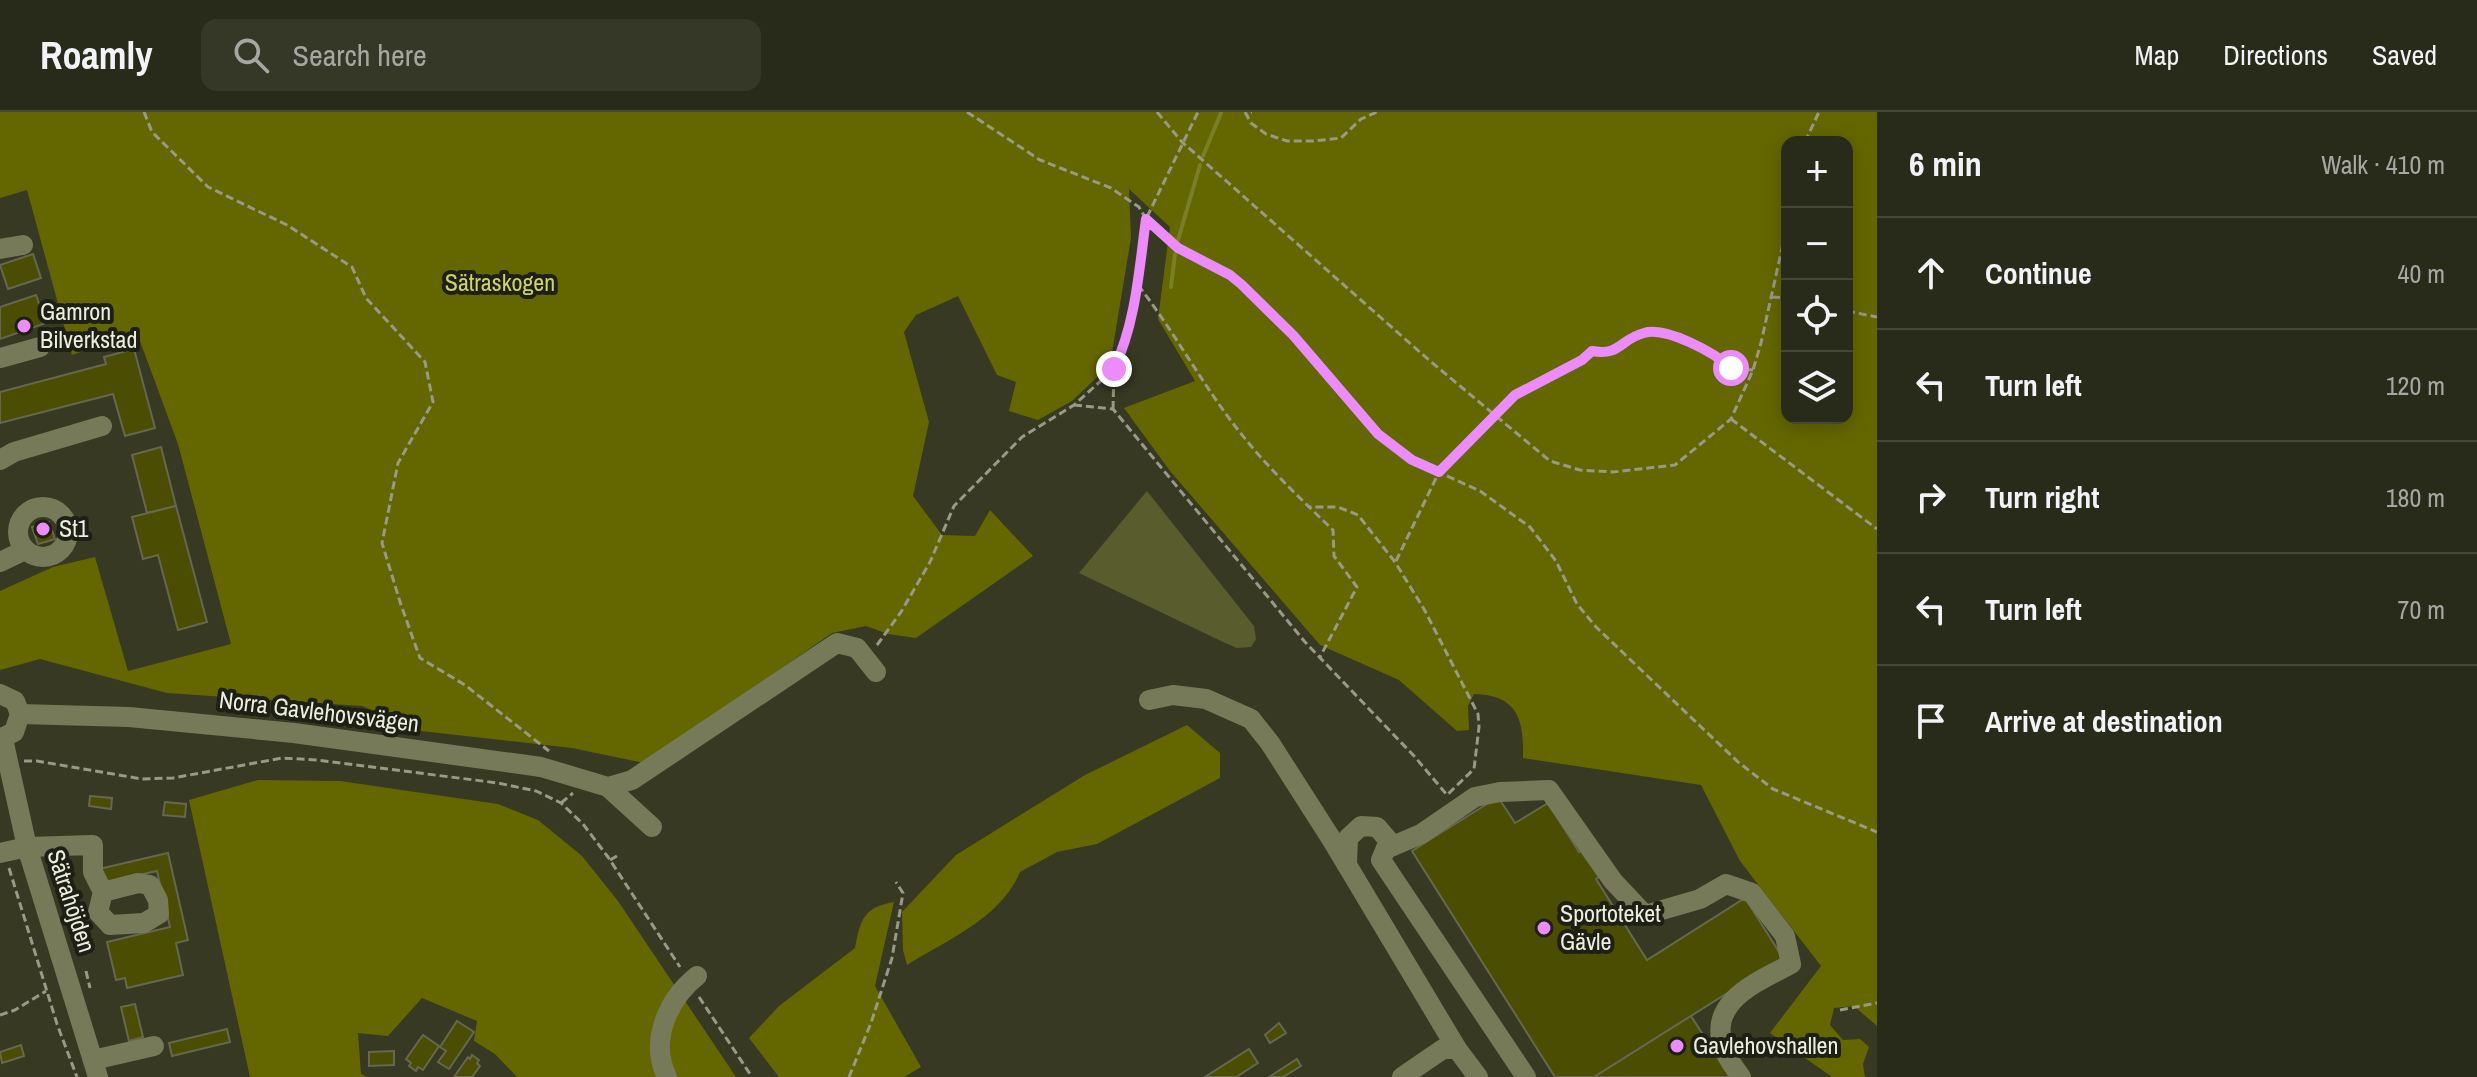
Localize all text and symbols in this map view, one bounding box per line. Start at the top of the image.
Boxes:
search box [201,19,761,91]
text: Roamly [40,30,153,81]
icon: search [229,33,273,77]
text: Search here [293,35,427,75]
text: Map [2135,36,2179,74]
text: Directions [2223,36,2328,74]
text: Saved [2372,36,2437,74]
map controls [1781,136,1853,424]
button: + [1781,136,1853,208]
text: 6 min [1909,141,1982,187]
text: Walk · 410 m [2321,147,2445,182]
button: − [1781,208,1853,280]
icon: ahead [1909,251,1953,295]
text: Continue [1985,253,2092,293]
text: 40 m [2398,256,2445,291]
park label: Sätraskogen [445,266,555,298]
button: locate [1781,280,1853,352]
place label: Gamron Bilverkstad [40,295,137,355]
marker: Gamron Bilverkstad [15,317,33,335]
route start [1713,350,1749,386]
route end [1096,351,1132,387]
button: layers [1781,352,1853,424]
icon: left [1909,363,1953,407]
text: Turn left [1985,365,2082,405]
text: 120 m [2386,368,2445,403]
icon: right [1909,475,1953,519]
text: Turn right [1985,477,2099,517]
text: 180 m [2386,480,2445,515]
place label: St1 [59,512,89,544]
marker: St1 [34,520,52,538]
icon: left [1909,587,1953,631]
text: Turn left [1985,589,2082,629]
text: 70 m [2398,592,2445,627]
street label: Norra Gavlehovsvägen [217,683,421,739]
icon: arrive [1909,699,1953,743]
text: Arrive at destination [1985,701,2223,741]
street label: Sätrahöjden [40,845,104,956]
place label: Sportoteket Gävle [1560,897,1661,957]
marker: Sportoteket Gävle [1535,919,1553,937]
place label: Gavlehovshallen [1693,1029,1839,1061]
marker: Gavlehovshallen [1668,1037,1686,1055]

